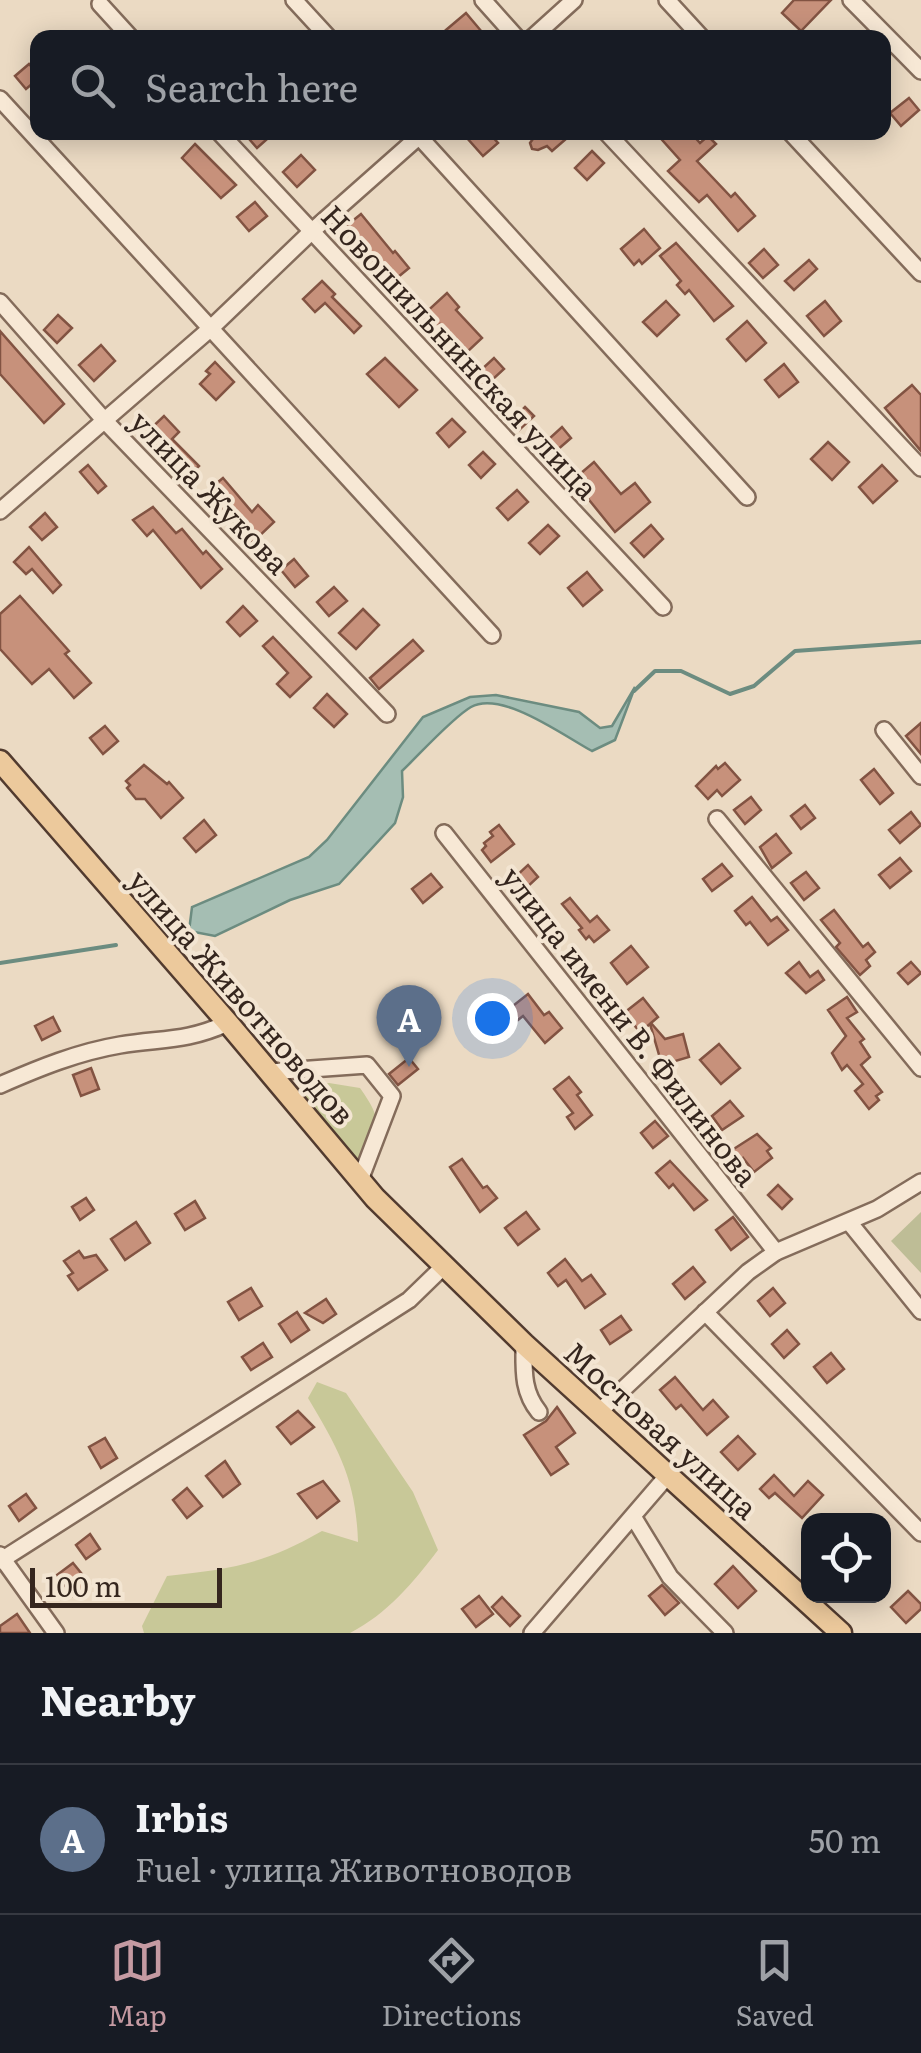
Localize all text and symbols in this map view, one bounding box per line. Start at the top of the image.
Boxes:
search box [30,30,891,140]
text: Search here [145,57,358,114]
icon: search [65,58,120,113]
street label: Новошильнинская улица [312,194,610,509]
street label: улица Жукова [121,399,301,583]
street label: улица имени В. Филинова [492,856,770,1195]
street label: улица Животноводов [120,859,366,1133]
pin: A [376,984,442,1067]
your location [467,993,518,1044]
street label: Мостовая улица [556,1330,769,1528]
map controls [801,1513,891,1603]
button: locate [801,1513,891,1603]
scale bar [30,1563,222,1608]
text: 100 m [45,1564,122,1606]
text: Nearby [40,1667,196,1729]
text: Irbis [135,1787,228,1844]
text: A [60,1815,85,1863]
text: 50 m [809,1815,881,1863]
text: Fuel · улица Животноводов [135,1844,572,1892]
tab: Map [107,1933,167,2035]
tab: Directions [381,1933,521,2035]
tab: Saved [736,1933,814,2035]

